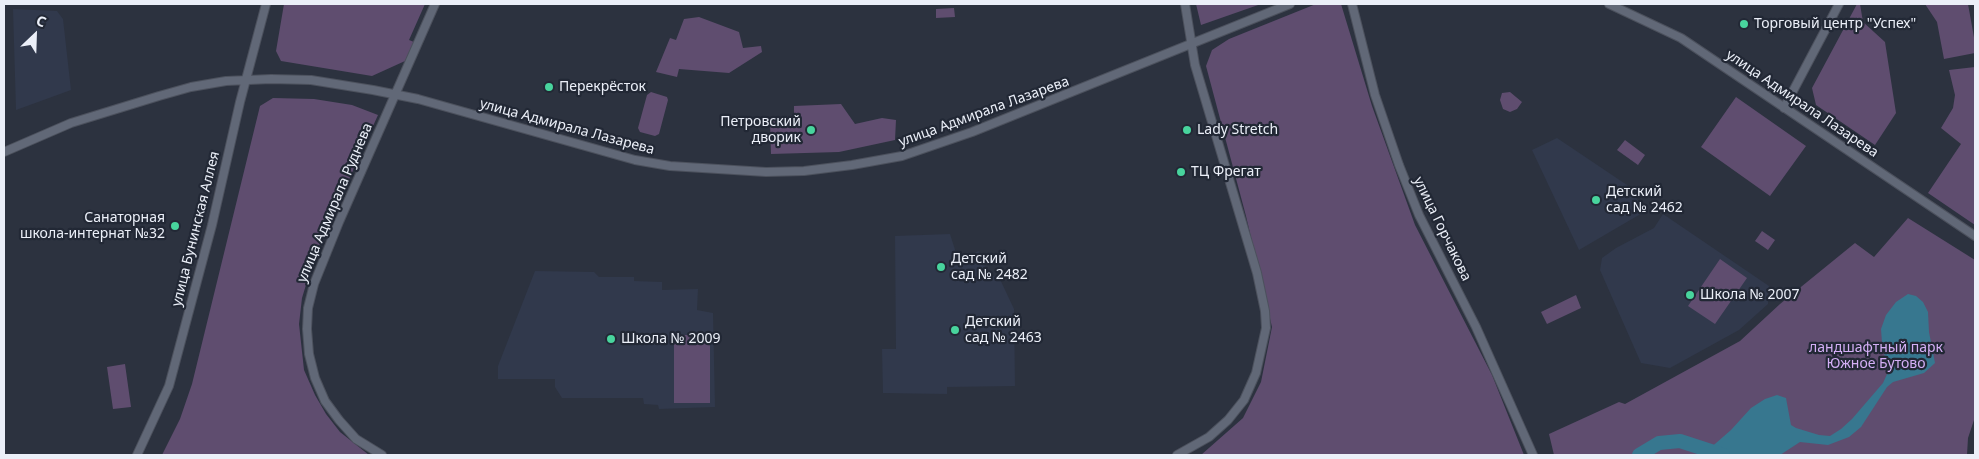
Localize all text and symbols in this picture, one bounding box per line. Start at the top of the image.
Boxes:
north arrow [10,10,60,60]
text: С [33,10,49,31]
place label: Торговый центр "Успех" [1754,16,1916,32]
marker: Торговый центр "Успех" [1738,18,1750,30]
street label: улица Адмирала Лазарева [1723,47,1881,161]
street label: улица Адмирала Лазарева [896,73,1072,151]
place label: Перекрёсток [559,79,646,95]
marker: Перекрёсток [543,81,555,93]
street label: улица Адмирала Лазарева [478,96,656,158]
place label: Петровский дворик [720,114,801,146]
street label: улица Адмирала Руднева [294,121,376,285]
place label: Lady Stretch [1197,122,1278,138]
marker: Петровский дворик [805,124,817,136]
marker: Lady Stretch [1181,124,1193,136]
street label: улица Бунинская Аллея [169,150,223,308]
place label: ТЦ Фрегат [1191,164,1261,180]
marker: ТЦ Фрегат [1175,166,1187,178]
street label: улица Горчакова [1410,174,1474,284]
place label: Детский сад № 2462 [1606,184,1683,216]
marker: Детский сад № 2462 [1590,194,1602,206]
place label: Санаторная школа-интернат №32 [20,210,165,242]
marker: Санаторная школа-интернат №32 [169,220,181,232]
place label: Детский сад № 2482 [951,251,1028,284]
marker: Детский сад № 2482 [935,261,947,273]
place label: Школа № 2007 [1700,287,1800,303]
marker: Школа № 2007 [1684,289,1696,301]
place label: Детский сад № 2463 [965,314,1042,347]
marker: Детский сад № 2463 [949,324,961,336]
place label: Школа № 2009 [621,331,721,347]
marker: Школа № 2009 [605,333,617,345]
park label: ландшафтный парк Южное Бутово [1809,340,1943,372]

